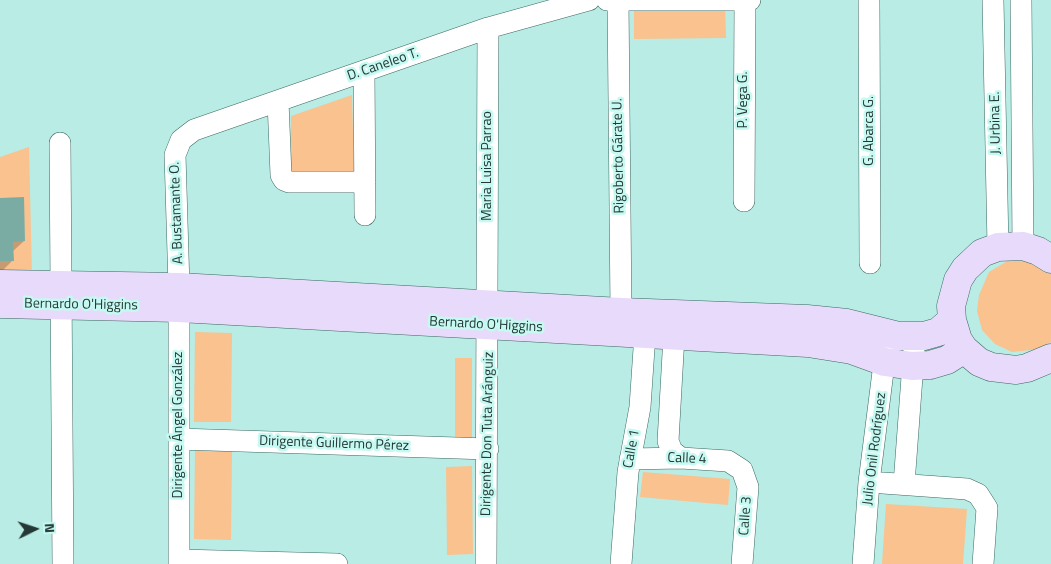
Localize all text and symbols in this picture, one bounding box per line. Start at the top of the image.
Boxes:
street label: D. Caneleo T. [345,45,421,85]
street label: P. Vega G. [736,72,752,128]
street label: J. Urbina E. [987,91,1005,155]
street label: G. Abarca G. [862,96,878,166]
street label: Rigoberto Gárate U. [610,98,628,214]
street label: Maria Luisa Parrao [480,111,496,221]
street label: A. Bustamante O. [167,162,187,264]
street label: Bernardo O'Higgins [24,296,138,314]
street label: Bernardo O'Higgins [429,314,543,336]
street label: Dirigente Ángel González [171,352,187,498]
street label: Dirigente Don Tuta Aránguiz [478,352,498,516]
street label: Julio Onil Rodríguez [860,392,890,506]
street label: Calle 1 [620,428,644,470]
street label: Dirigente Guillermo Pérez [259,433,409,455]
street label: Calle 4 [667,450,707,468]
street label: Calle 3 [736,496,756,536]
north arrow [10,504,60,554]
text: N [40,522,61,533]

